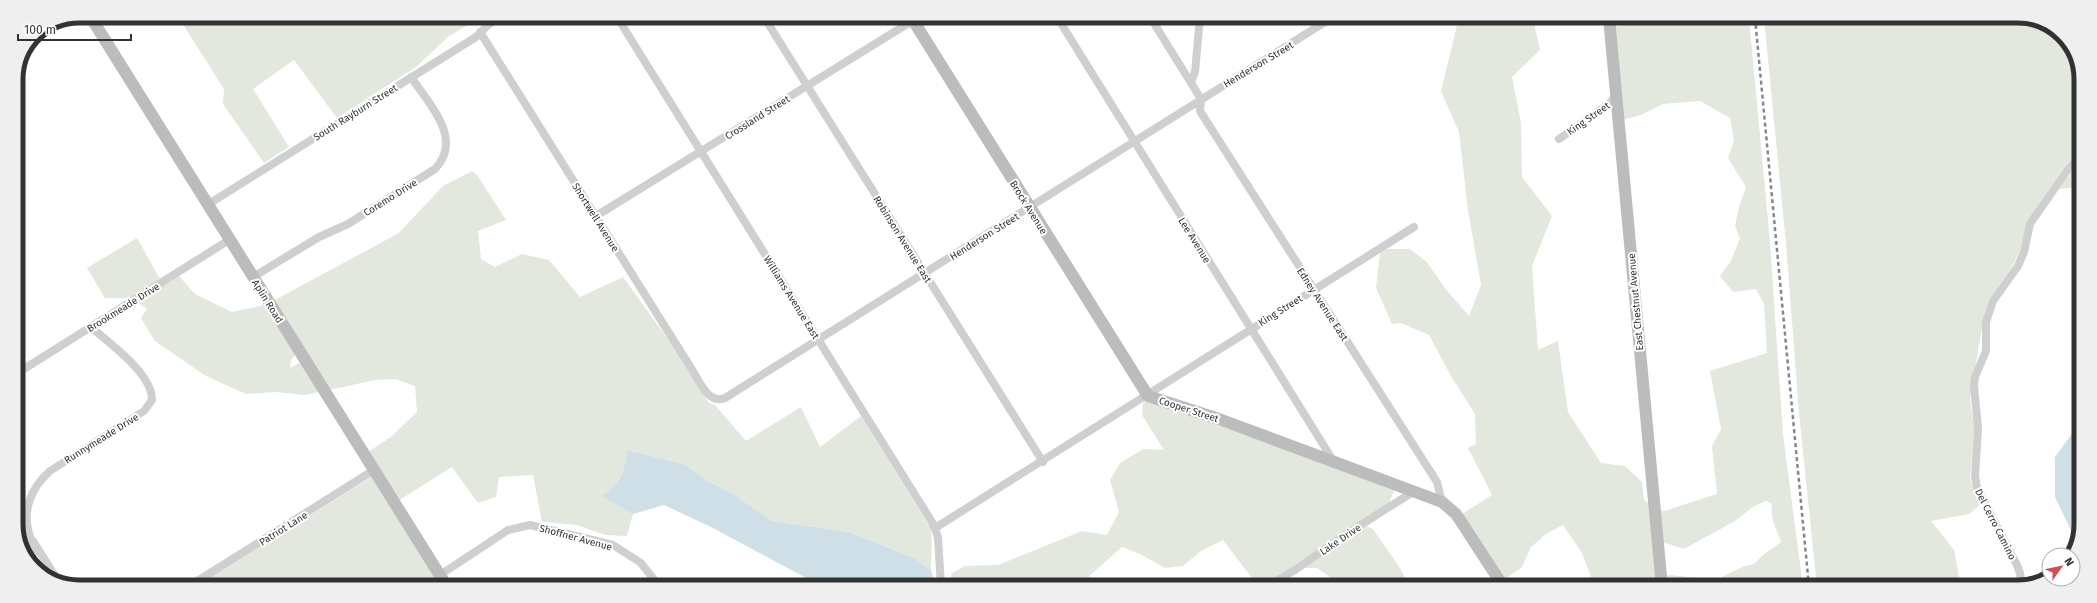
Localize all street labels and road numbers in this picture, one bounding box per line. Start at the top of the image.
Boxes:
street label: Henderson Street [1221,39,1296,90]
street label: South Rayburn Street [311,82,400,144]
street label: Crossland Street [723,93,792,143]
street label: King Street [1565,99,1613,138]
street label: Coremo Drive [362,177,419,219]
street label: Brock Avenue [1007,178,1049,237]
street label: Shortwell Avenue [569,181,621,254]
street label: Robinson Avenue East [871,194,934,285]
street label: Henderson Street [948,211,1022,263]
street label: Lee Avenue [1175,216,1213,266]
street label: East Chestnut Avenue [1626,253,1646,351]
street label: Williams Avenue East [761,254,822,342]
street label: Edney Avenue East [1294,266,1350,344]
street label: Aplin Road [249,278,285,325]
street label: Brookmeade Drive [85,281,162,335]
street label: King Street [1256,292,1305,329]
street label: Cooper Street [1157,395,1220,425]
street label: Runnymeade Drive [62,411,141,467]
street label: Del Cerro Camino [1972,487,2018,562]
street label: Patriot Lane [257,509,310,548]
street label: Shoffner Avenue [538,522,613,553]
street label: Lake Drive [1318,522,1363,558]

